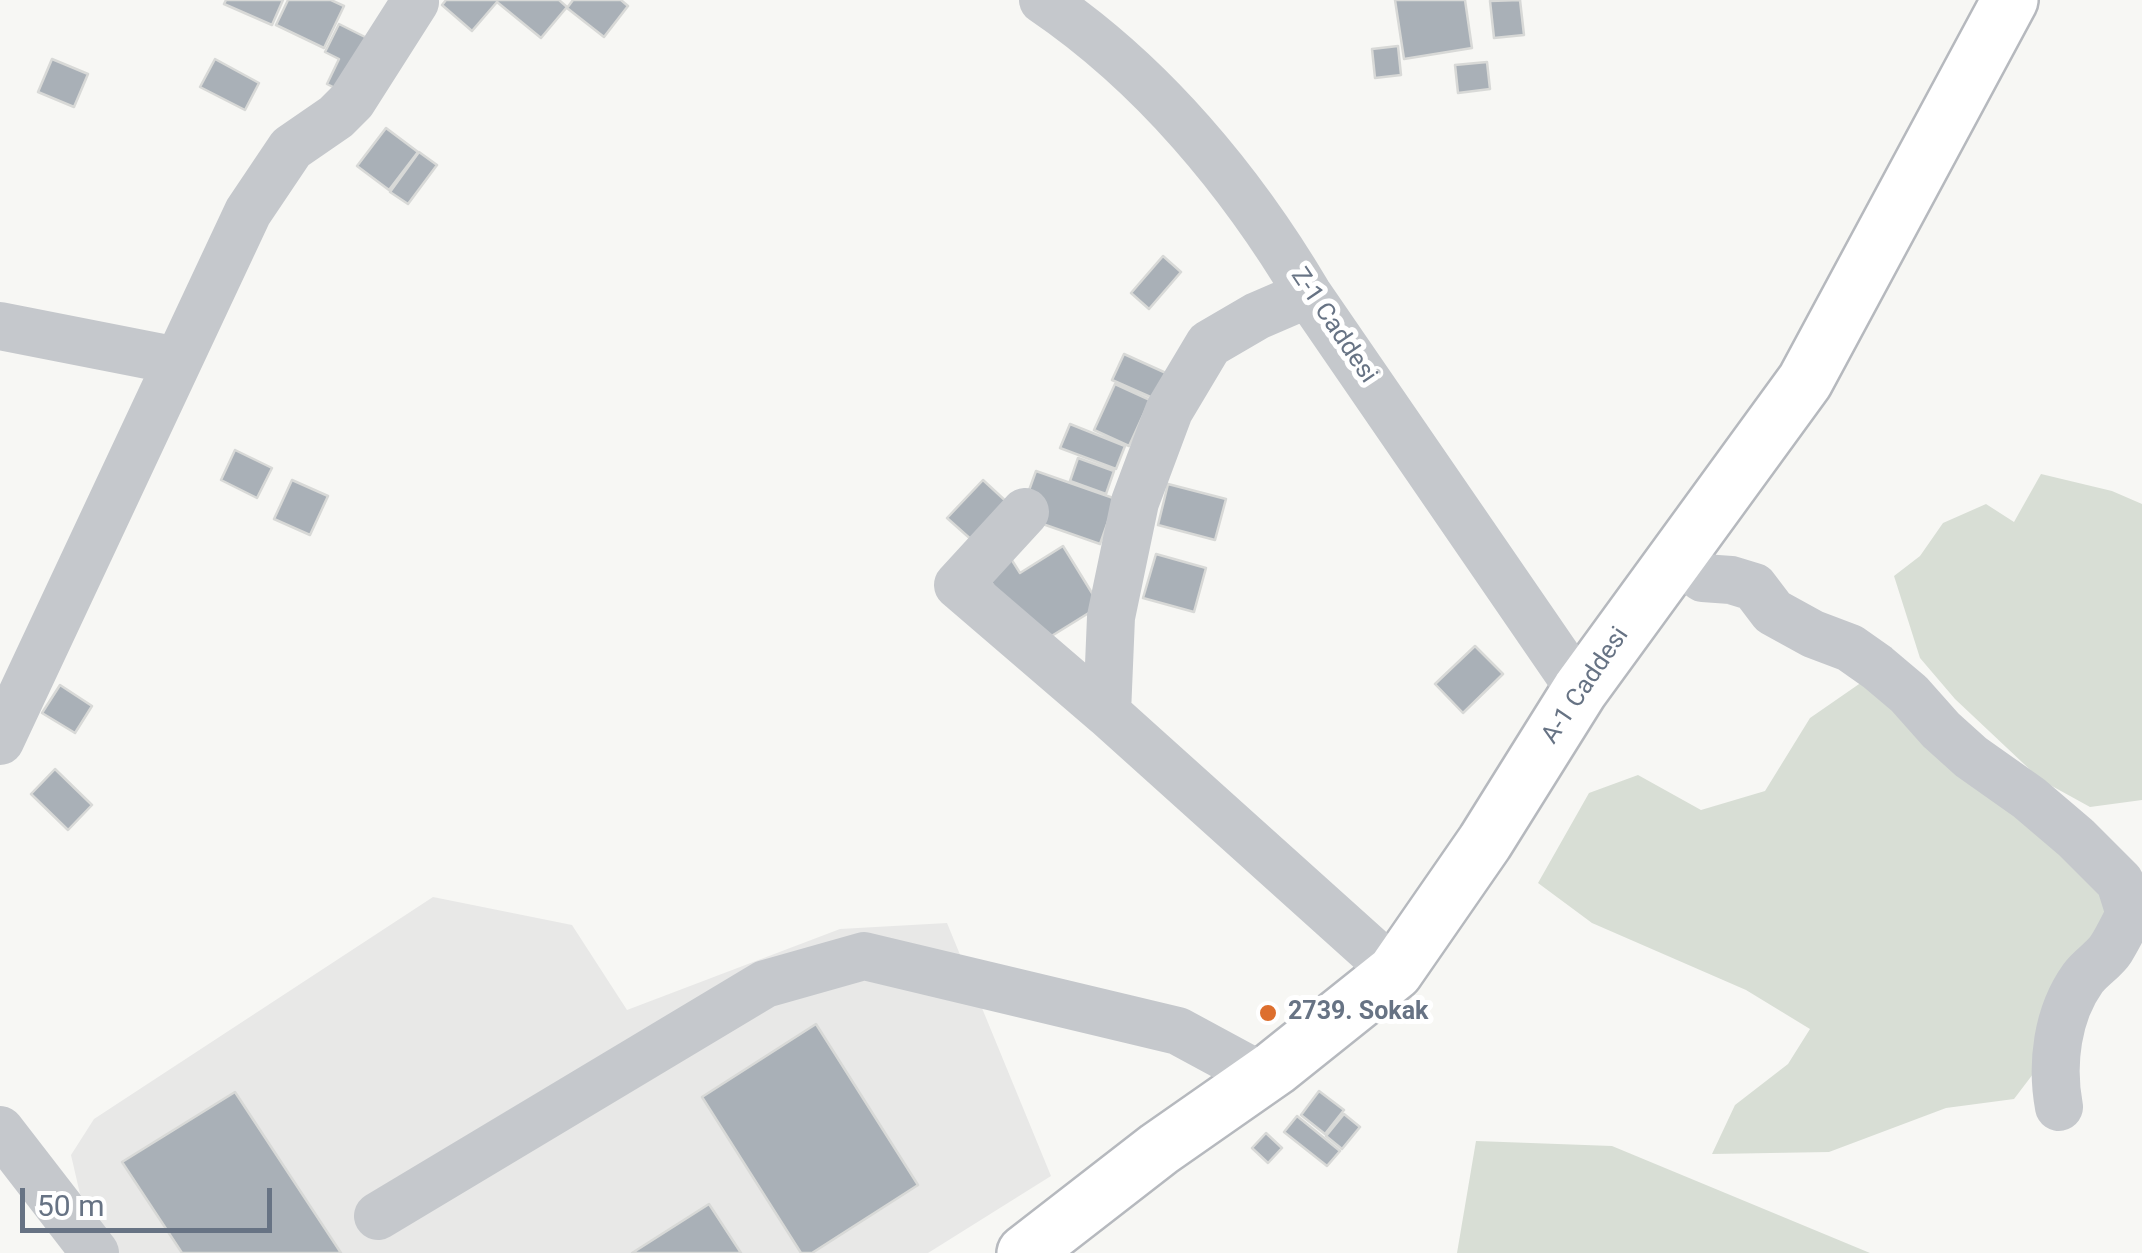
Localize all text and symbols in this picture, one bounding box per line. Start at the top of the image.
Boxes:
street label: Z-1 Caddesi [1284,263,1382,389]
street label: A-1 Caddesi [1536,622,1636,750]
place label: 2739. Sokak [1288,998,1428,1028]
marker: 2739. Sokak [1257,1002,1279,1024]
scale bar [25,1168,278,1230]
text: 50 m [37,1188,104,1223]

